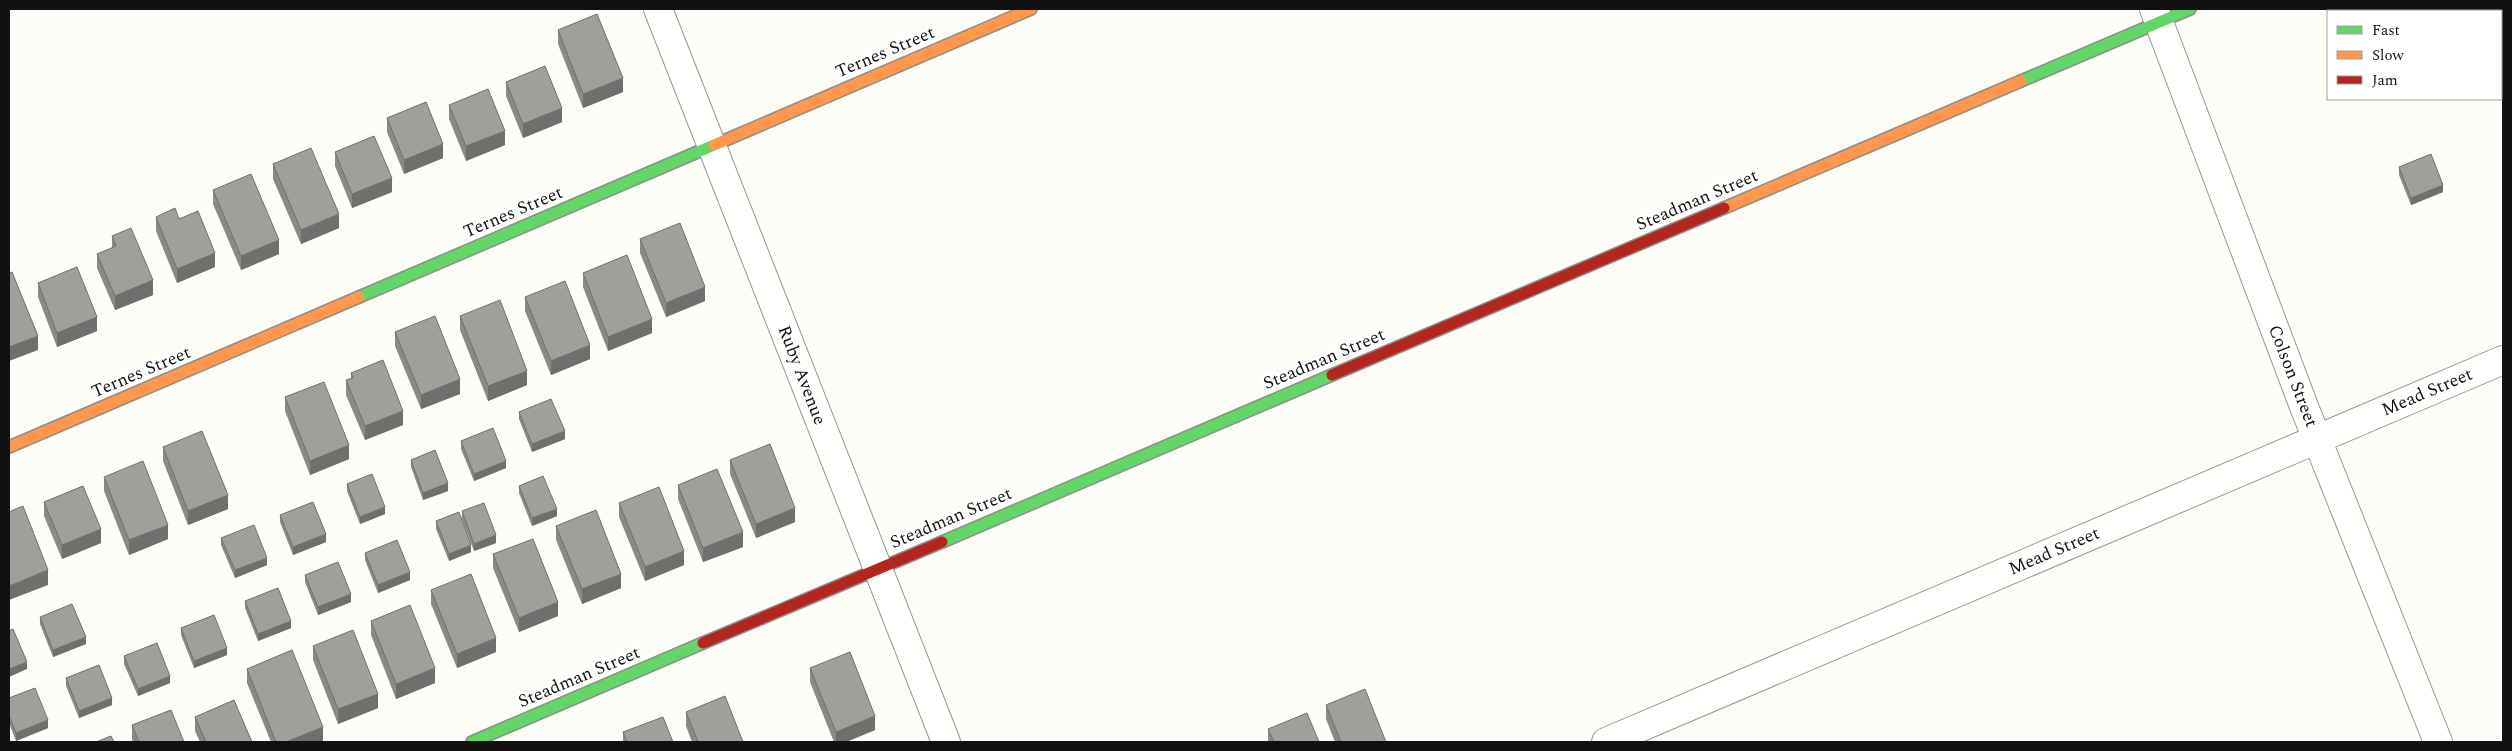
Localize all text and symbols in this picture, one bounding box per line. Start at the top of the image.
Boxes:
legend [2327,10,2502,100]
street label: Ternes Street [831,19,939,85]
text: Fast [2372,19,2400,42]
text: Slow [2372,44,2404,67]
text: Jam [2372,69,2398,92]
street label: Steadman Street [1632,162,1762,238]
street label: Ternes Street [459,179,567,245]
street label: Ruby Avenue [771,321,833,429]
street label: Steadman Street [1259,321,1389,397]
street label: Colson Street [2261,321,2325,431]
street label: Ternes Street [87,339,195,405]
street label: Mead Street [2377,361,2477,423]
street label: Steadman Street [886,480,1016,556]
street label: Mead Street [2004,520,2104,582]
street label: Steadman Street [514,639,644,715]

